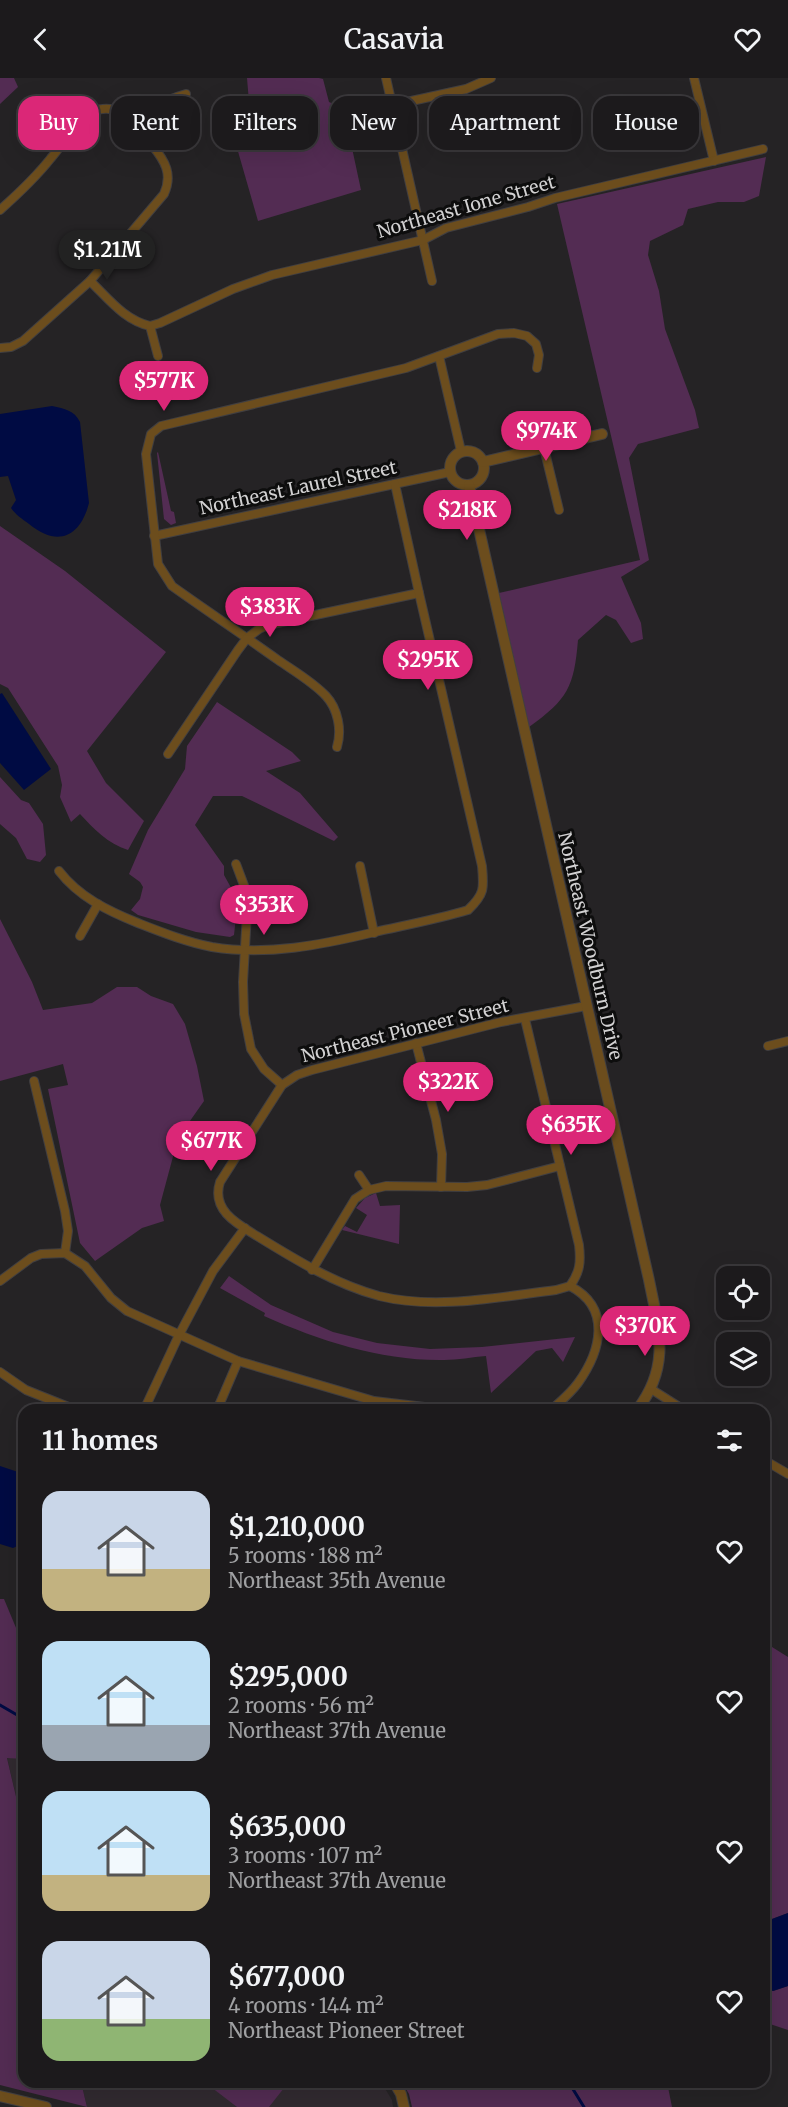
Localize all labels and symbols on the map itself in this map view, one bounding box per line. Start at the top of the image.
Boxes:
street label: Northeast Ione Street [374,170,558,243]
pin: $1.21M [58,230,156,281]
pin: $577K [122,361,206,412]
pin: $974K [504,411,588,462]
street label: Northeast Laurel Street [197,455,399,520]
pin: $218K [425,490,509,541]
pin: $383K [228,587,312,638]
pin: $295K [386,640,470,691]
street label: Northeast Woodburn Drive [553,830,628,1062]
pin: $353K [222,885,306,936]
street label: Northeast Pioneer Street [299,994,511,1067]
pin: $322K [406,1062,490,1113]
pin: $635K [529,1105,613,1156]
pin: $677K [169,1121,253,1172]
pin: $370K [603,1306,687,1357]

